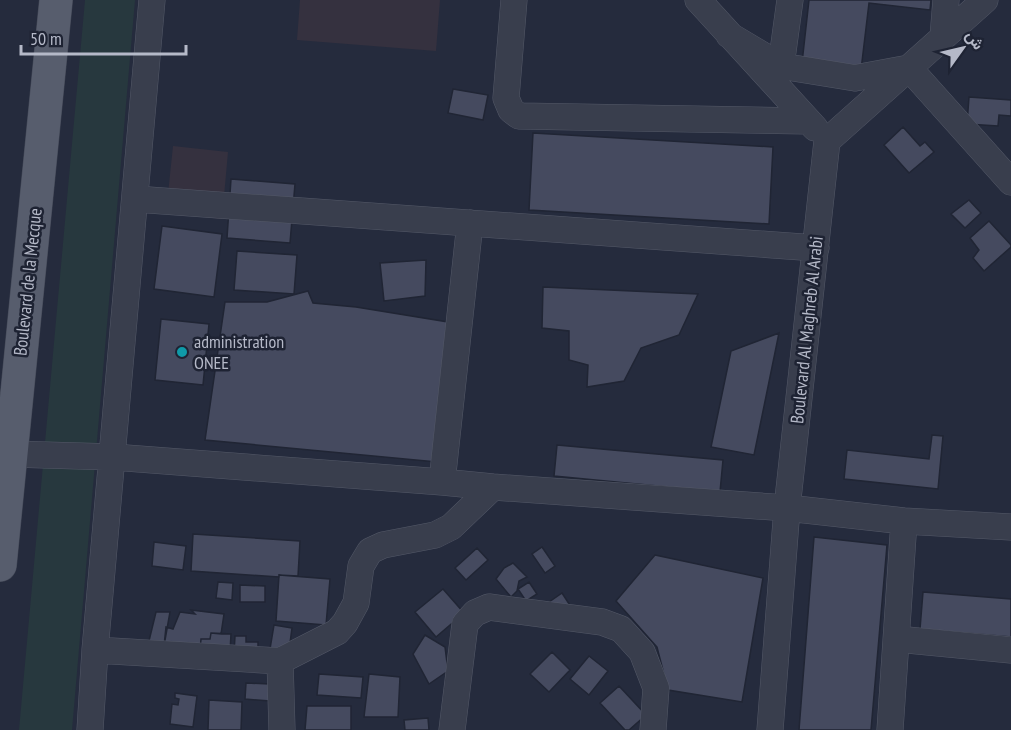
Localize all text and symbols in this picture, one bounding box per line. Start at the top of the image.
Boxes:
scale bar [21,18,186,56]
north arrow [933,18,993,78]
text: ش [962,26,989,53]
text: 50 m [30,27,62,50]
street label: Boulevard de la Mecque [8,207,47,357]
street label: Boulevard Al Maghreb Al Arabi [785,235,828,425]
place label: administration ONEE [194,330,284,374]
marker: administration ONEE [175,345,189,359]

